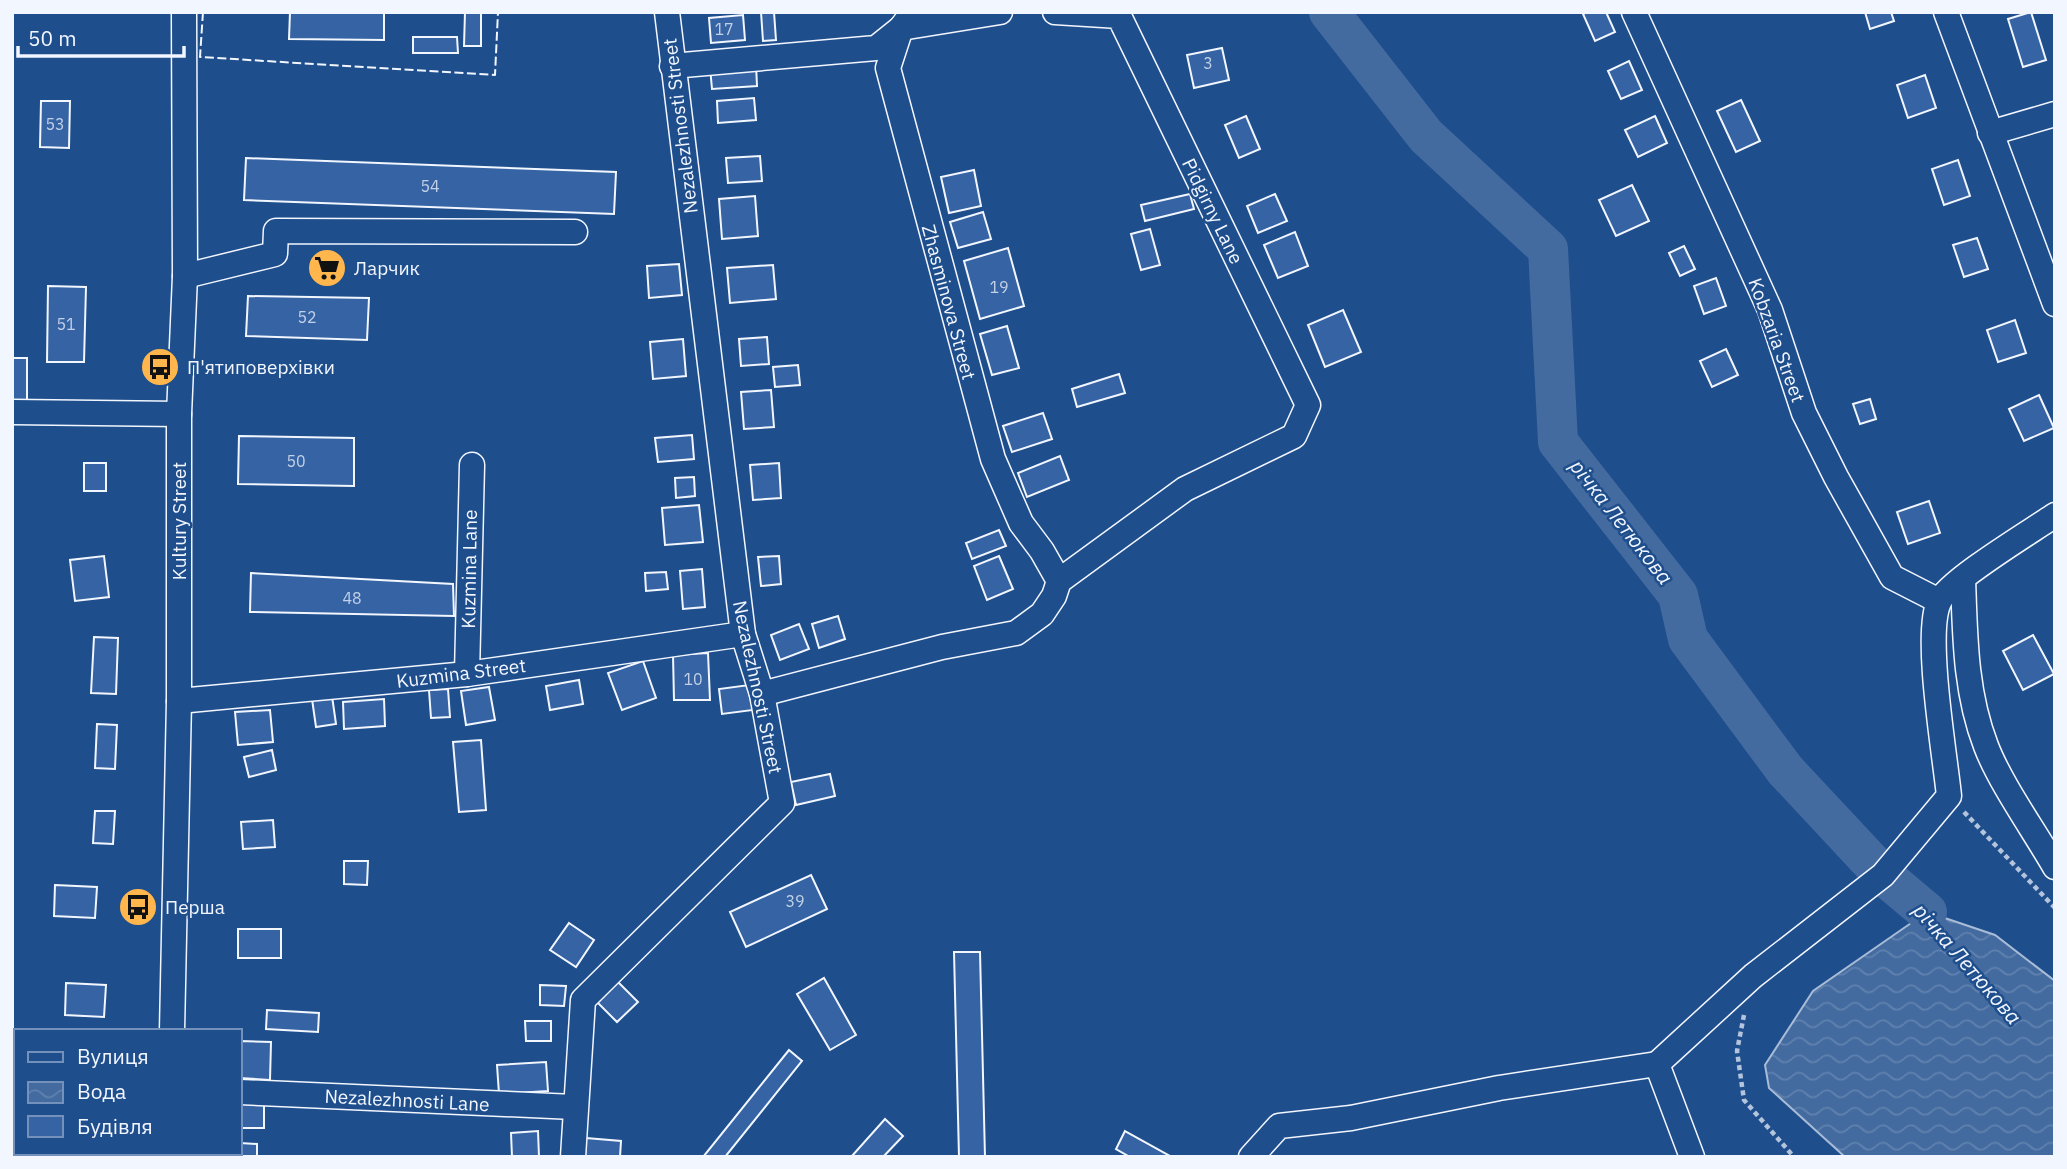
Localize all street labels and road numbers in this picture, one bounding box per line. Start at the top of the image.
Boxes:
street label: Nezalezhnosti Street [657,37,703,215]
street label: Pidgirny Lane [1177,154,1249,268]
street label: Zhasminova Street [917,222,981,382]
street label: Kobzaria Street [1743,275,1811,405]
street label: Kultury Street [167,462,191,580]
street label: Kuzmina Lane [456,509,482,629]
street label: Nezalezhnosti Street [728,598,788,776]
street label: Kuzmina Street [395,653,527,693]
street label: Nezalezhnosti Lane [324,1084,490,1116]

